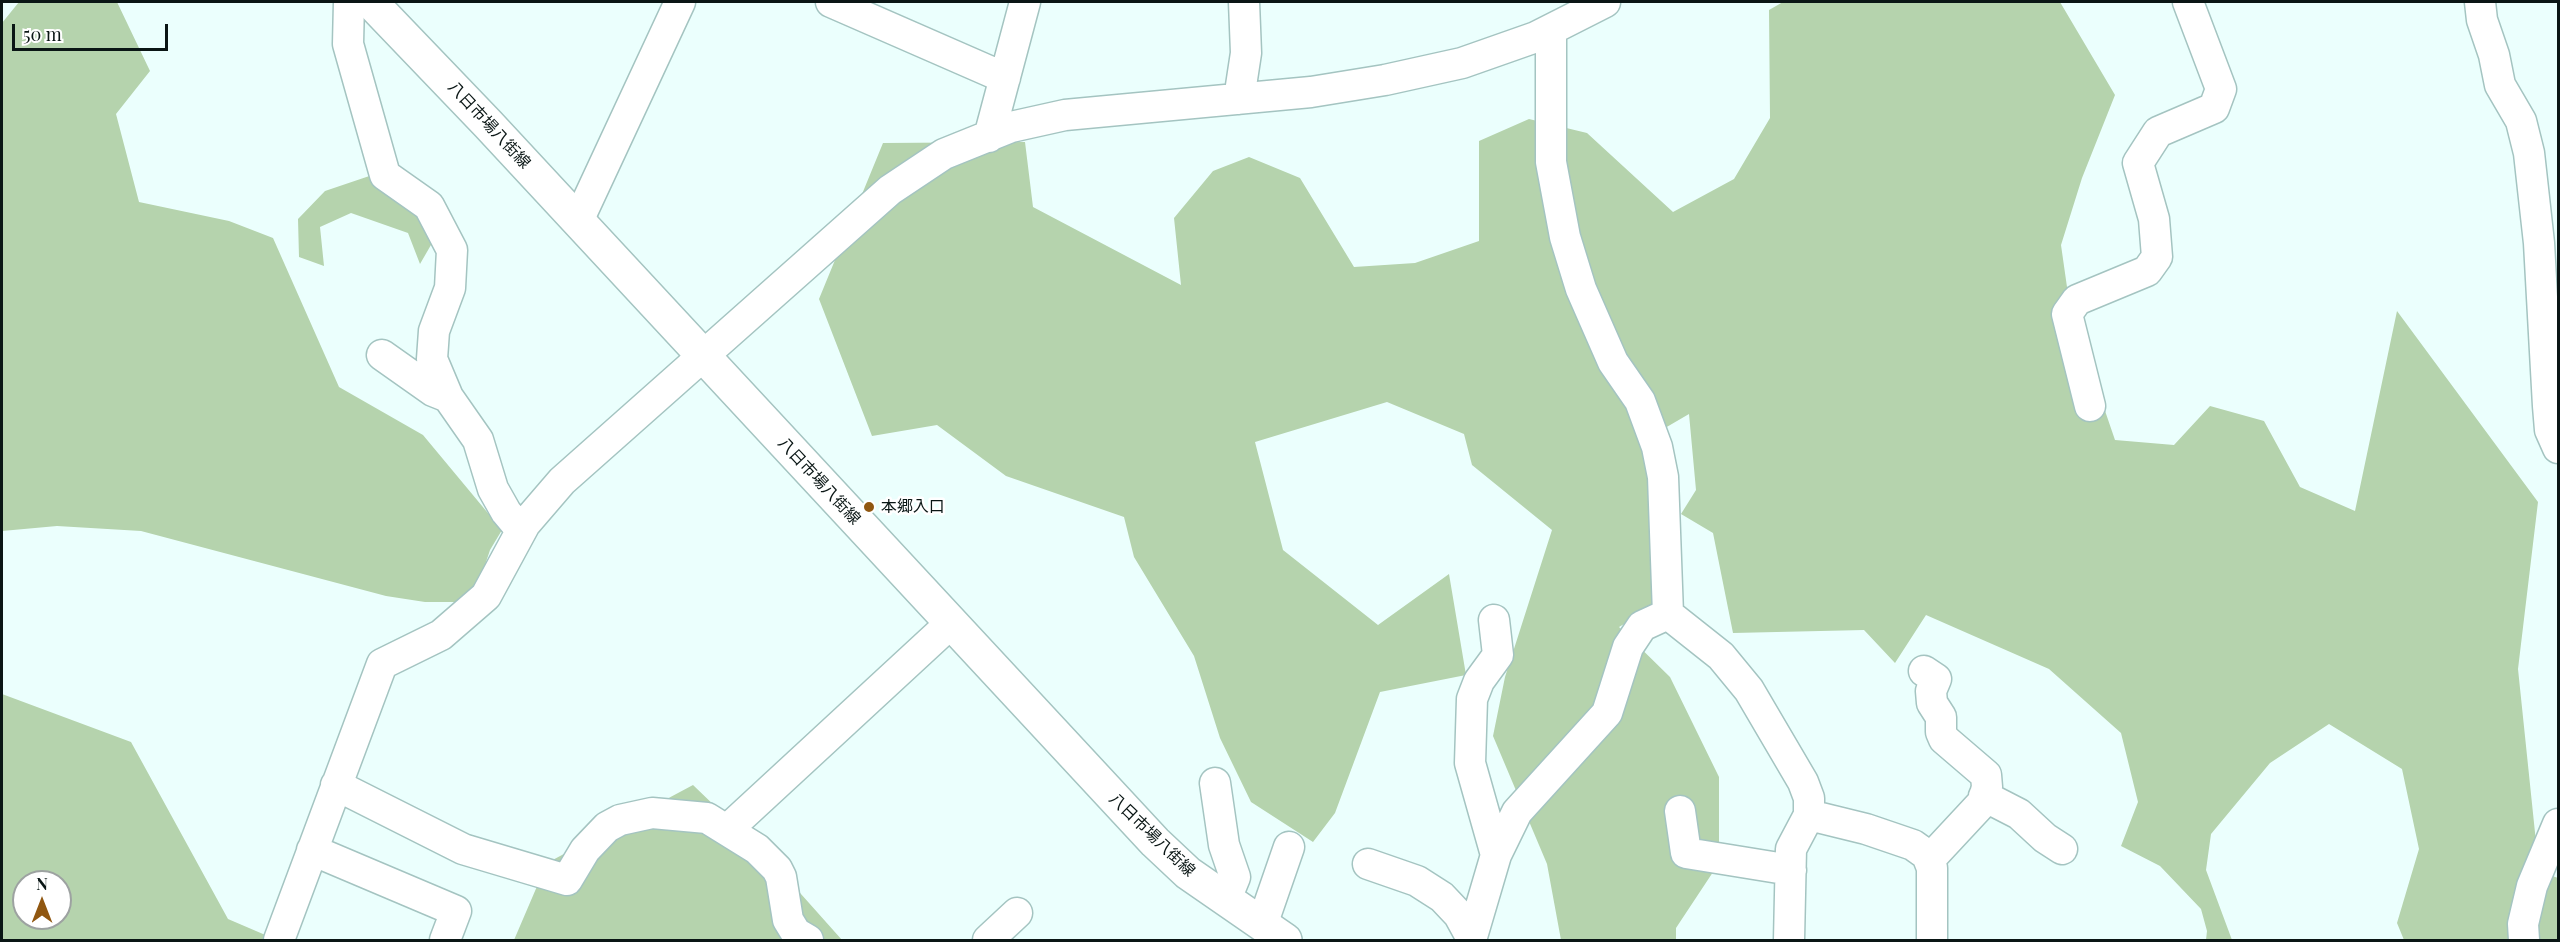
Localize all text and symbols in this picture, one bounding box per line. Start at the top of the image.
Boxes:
scale bar [15,12,171,50]
text: 50 m [23,22,62,46]
street label: 八日市場八街線 [444,77,534,173]
street label: 八日市場八街線 [774,433,864,529]
place label: 本郷入口 [881,497,945,517]
marker: 本郷入口 [862,500,876,514]
street label: 八日市場八街線 [1105,789,1199,881]
north arrow [12,870,72,930]
text: N [36,873,48,894]

